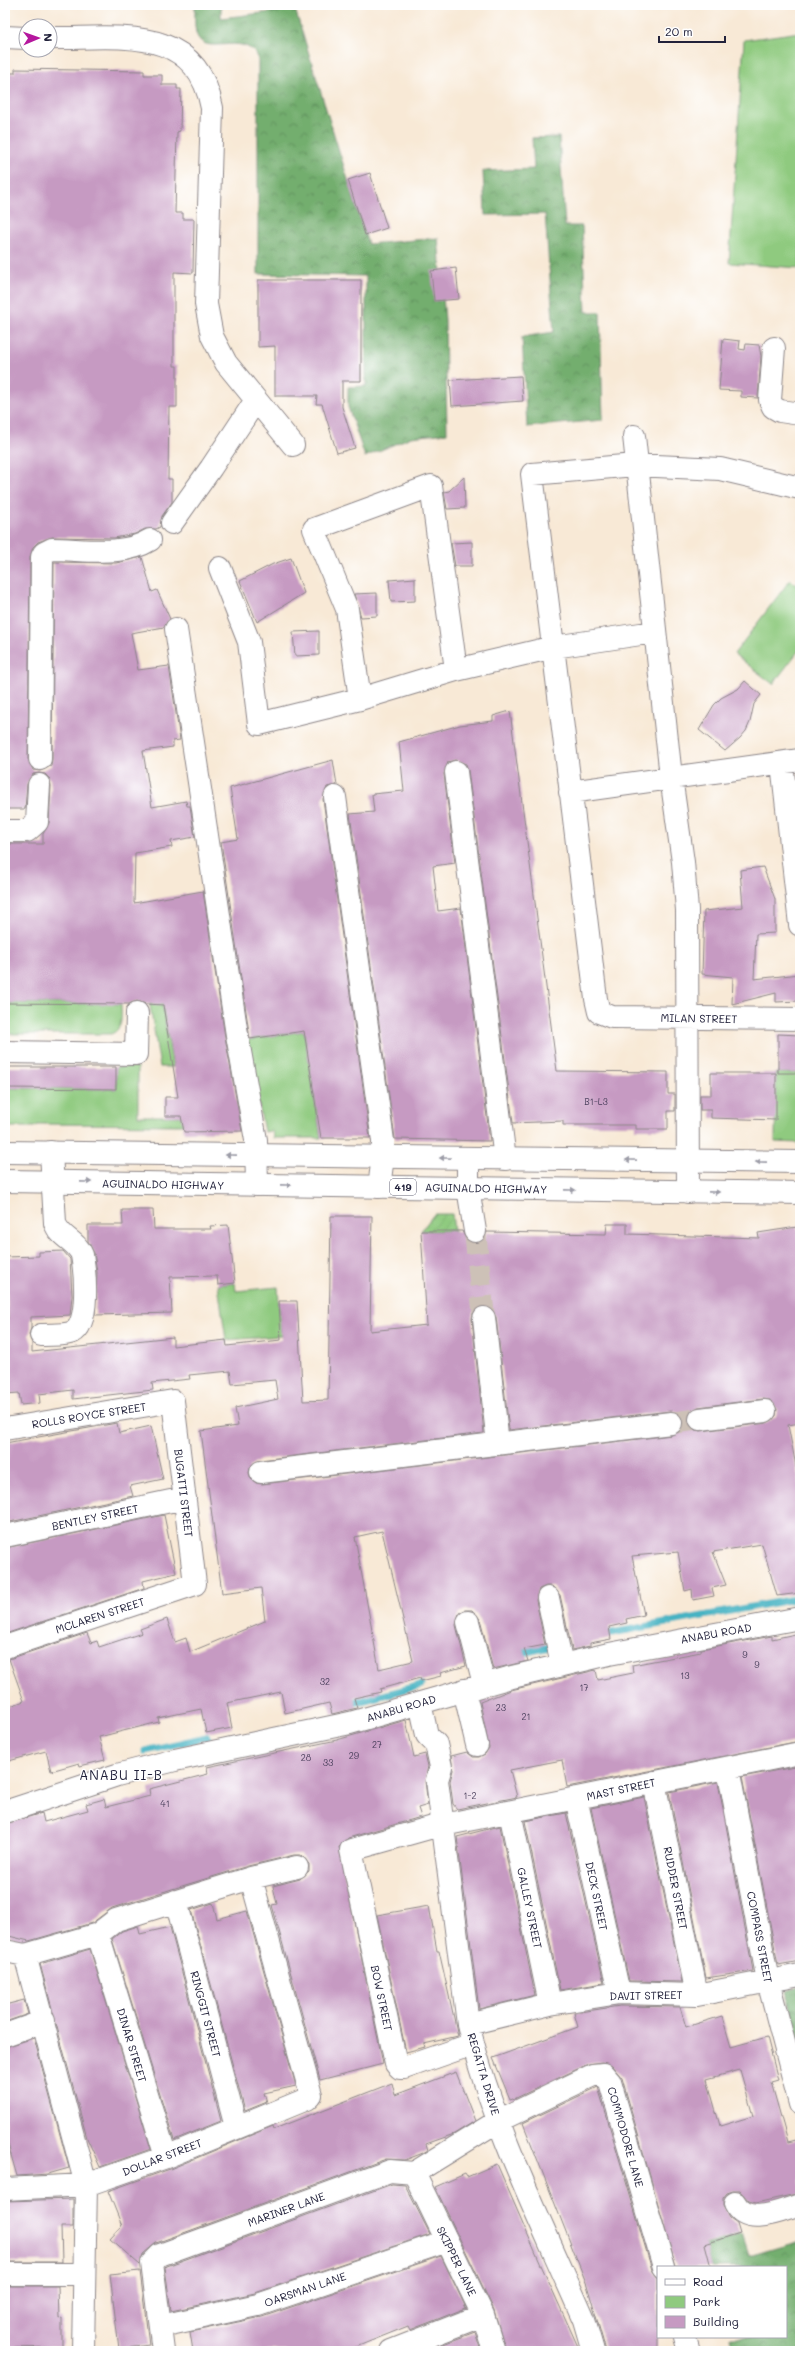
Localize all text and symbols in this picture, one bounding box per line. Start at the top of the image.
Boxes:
north arrow [18,18,58,58]
scale bar [659,18,725,44]
text: 20 m [665,23,693,39]
text: N [41,33,56,42]
street label: MILAN STREET [661,1010,737,1026]
house number: B1-L3 [584,1096,608,1107]
one-way arrow [224,1152,237,1158]
one-way arrow [438,1155,451,1161]
one-way arrow [624,1157,637,1163]
one-way arrow [754,1159,767,1165]
street label: AGUINALDO HIGHWAY [102,1175,224,1193]
one-way arrow [80,1179,92,1186]
road number: 419 [390,1179,416,1195]
street label: AGUINALDO HIGHWAY [425,1179,547,1197]
one-way arrow [280,1182,292,1189]
one-way arrow [564,1187,577,1193]
one-way arrow [708,1189,721,1195]
street label: ROLLS ROYCE STREET [31,1399,147,1431]
street label: BUGATTI STREET [171,1448,197,1538]
street label: BENTLEY STREET [50,1500,140,1534]
street label: MCLAREN STREET [53,1593,147,1637]
street label: ANABU ROAD [679,1619,753,1647]
house number: 9 [742,1649,748,1660]
house number: 9 [754,1659,760,1670]
house number: 13 [680,1670,690,1681]
house number: 32 [320,1676,330,1687]
house number: 17 [579,1682,589,1693]
street label: ANABU ROAD [364,1691,438,1725]
house number: 23 [496,1702,506,1713]
house number: 21 [521,1711,531,1722]
house number: 27 [372,1739,382,1750]
house number: 29 [349,1750,360,1761]
house number: 28 [301,1752,312,1763]
house number: 33 [323,1757,333,1768]
district label: ANABU II-B [79,1766,163,1783]
street label: MAST STREET [585,1774,657,1804]
house number: 1-2 [464,1790,476,1801]
house number: 41 [160,1798,170,1809]
street label: RUDDER STREET [661,1845,691,1931]
street label: DECK STREET [582,1860,612,1932]
street label: GALLEY STREET [514,1866,546,1950]
street label: COMPASS STREET [744,1890,776,1984]
street label: BOW STREET [368,1964,396,2032]
street label: RINGGIT STREET [187,1969,225,2059]
street label: DAVIT STREET [609,1987,683,2003]
street label: DINAR STREET [114,2006,150,2084]
street label: REGATTA DRIVE [464,2031,504,2117]
street label: COMMODORE LANE [604,2085,648,2189]
street label: DOLLAR STREET [120,2135,204,2179]
street label: MARINER LANE [245,2188,327,2230]
street label: SKIPPER LANE [434,2224,480,2298]
legend [657,2266,787,2338]
street label: OARSMAN LANE [262,2268,348,2310]
text: Road [693,2273,723,2289]
text: Park [693,2293,720,2309]
text: Building [693,2313,739,2329]

